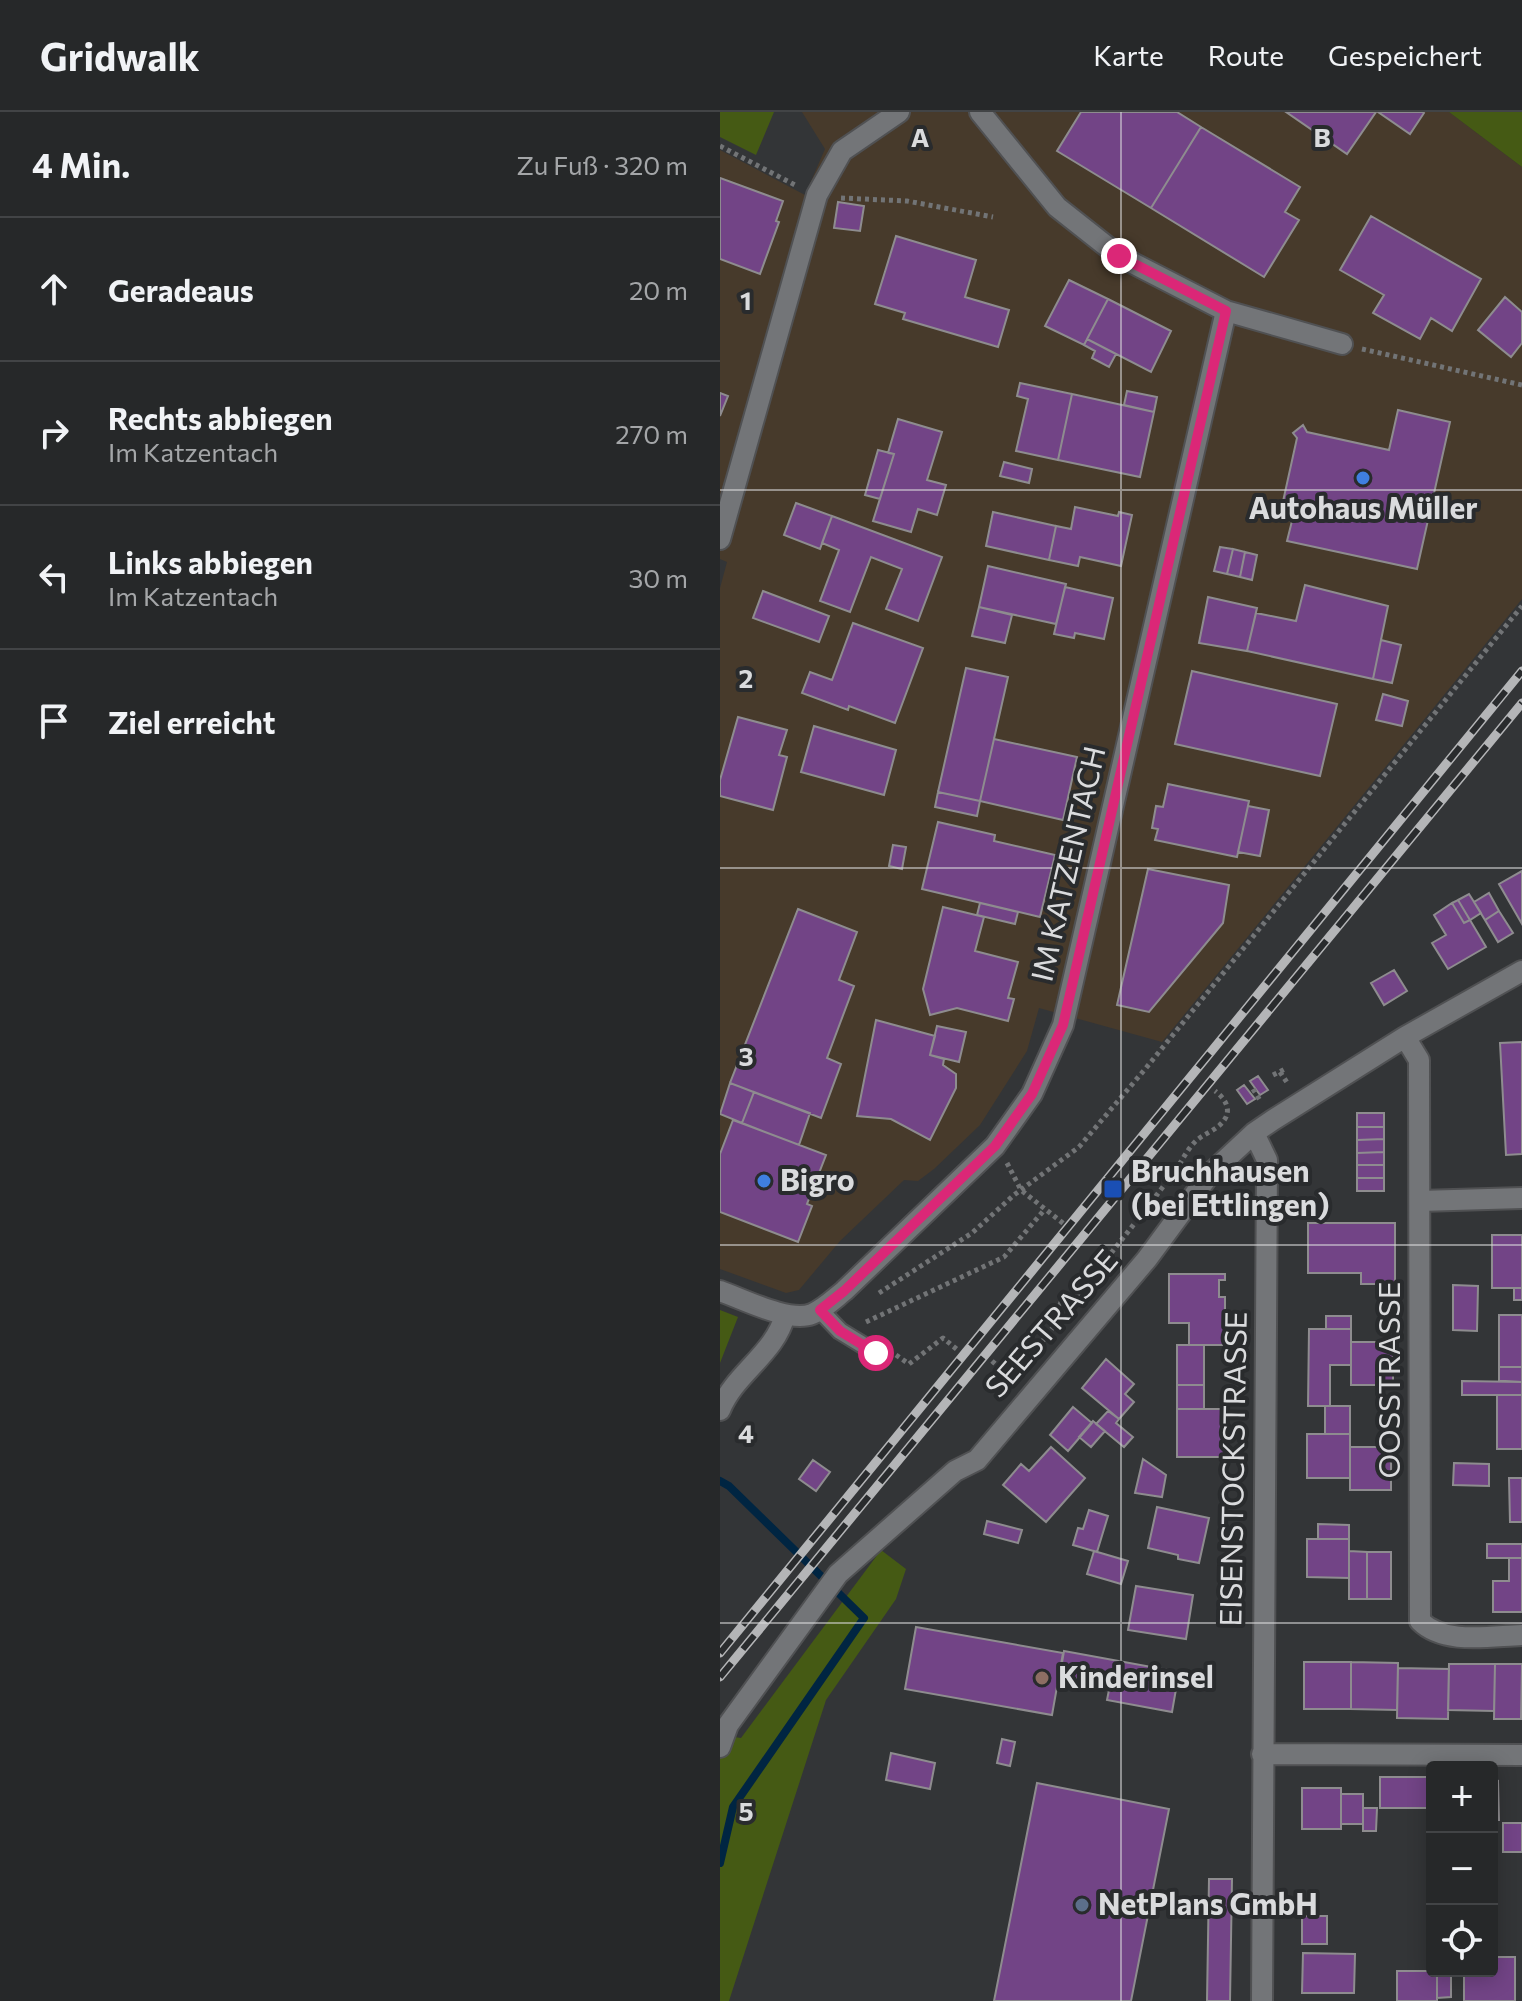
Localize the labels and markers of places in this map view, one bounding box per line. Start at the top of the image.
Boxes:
marker: Autohaus Müller [1354,469,1372,487]
place label: Autohaus Müller [1248,488,1478,525]
place label: Bruchhausen (bei Ettlingen) [1131,1151,1330,1222]
place label: Bigro [780,1160,855,1197]
marker: Bigro [755,1172,773,1190]
marker: Bruchhausen (bei Ettlingen) [1102,1178,1124,1200]
place label: Kinderinsel [1058,1657,1214,1694]
marker: Kinderinsel [1033,1669,1051,1687]
place label: NetPlans GmbH [1098,1884,1318,1921]
marker: NetPlans GmbH [1073,1896,1091,1914]

